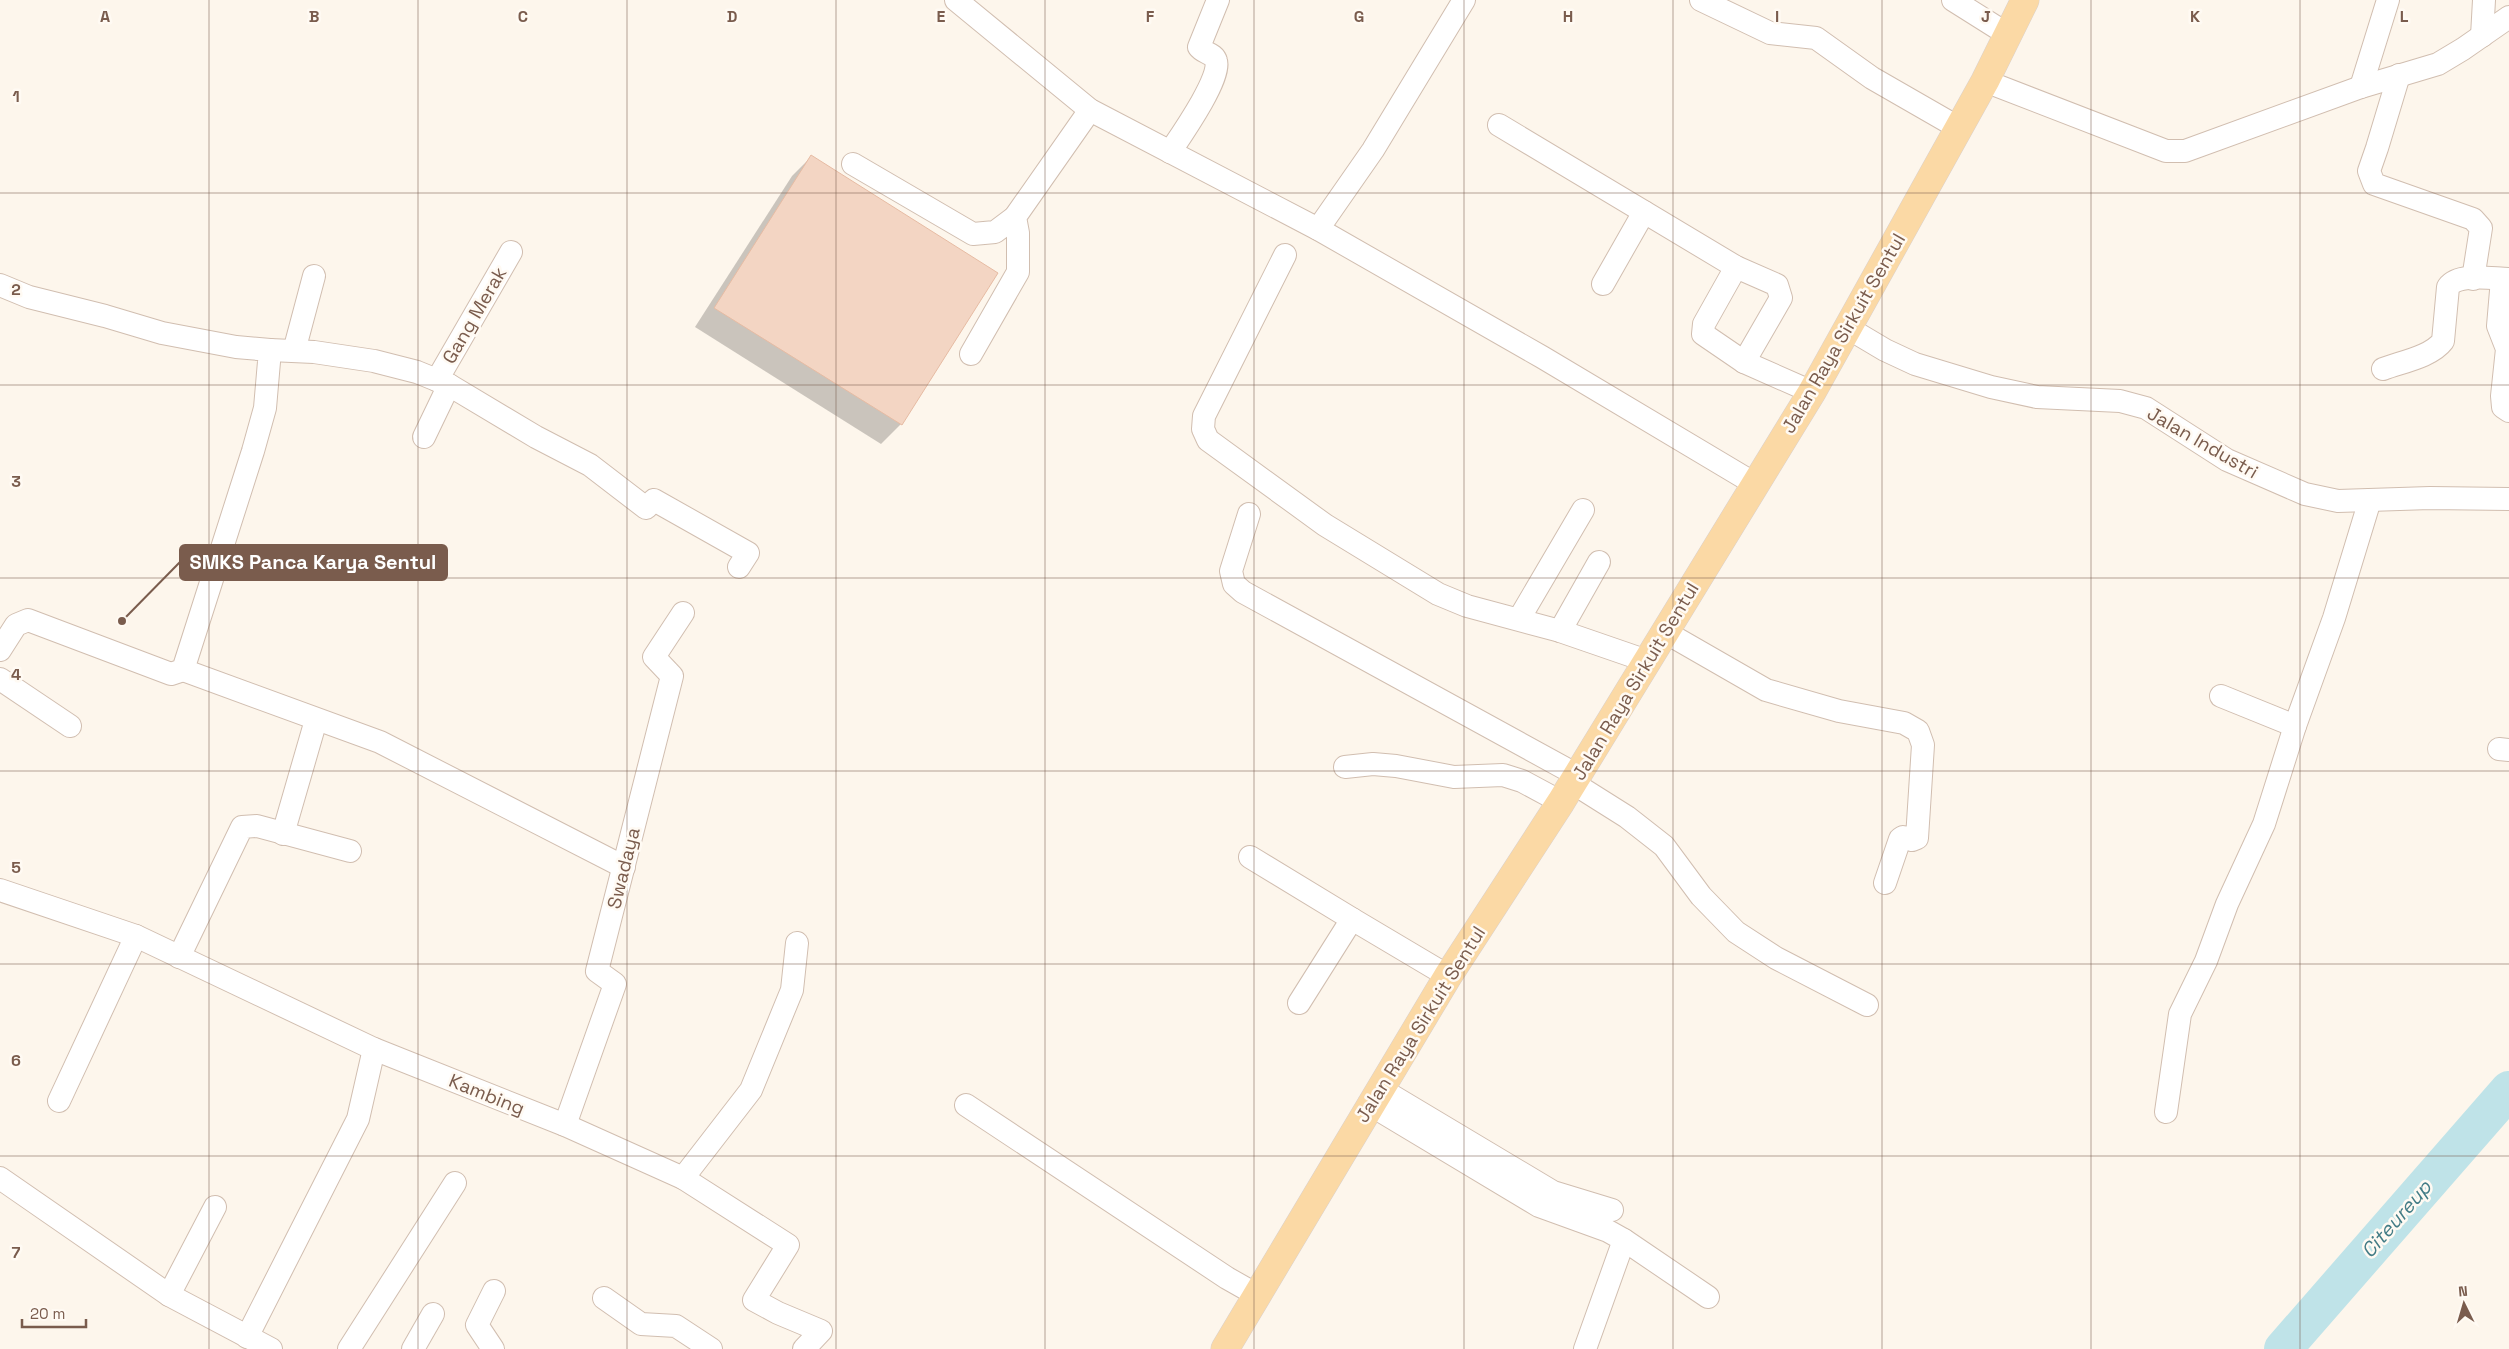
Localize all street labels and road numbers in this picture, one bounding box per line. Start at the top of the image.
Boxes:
street label: Jalan Raya Sirkuit Sentul [1776,229,1911,438]
street label: Gang Merak [437,262,512,368]
street label: Jalan Industri [2143,401,2263,484]
street label: Jalan Raya Sirkuit Sentul [1566,578,1705,785]
street label: Swadaya [601,825,646,911]
street label: Jalan Raya Sirkuit Sentul [1350,921,1491,1127]
street label: Kambing [445,1068,528,1121]

